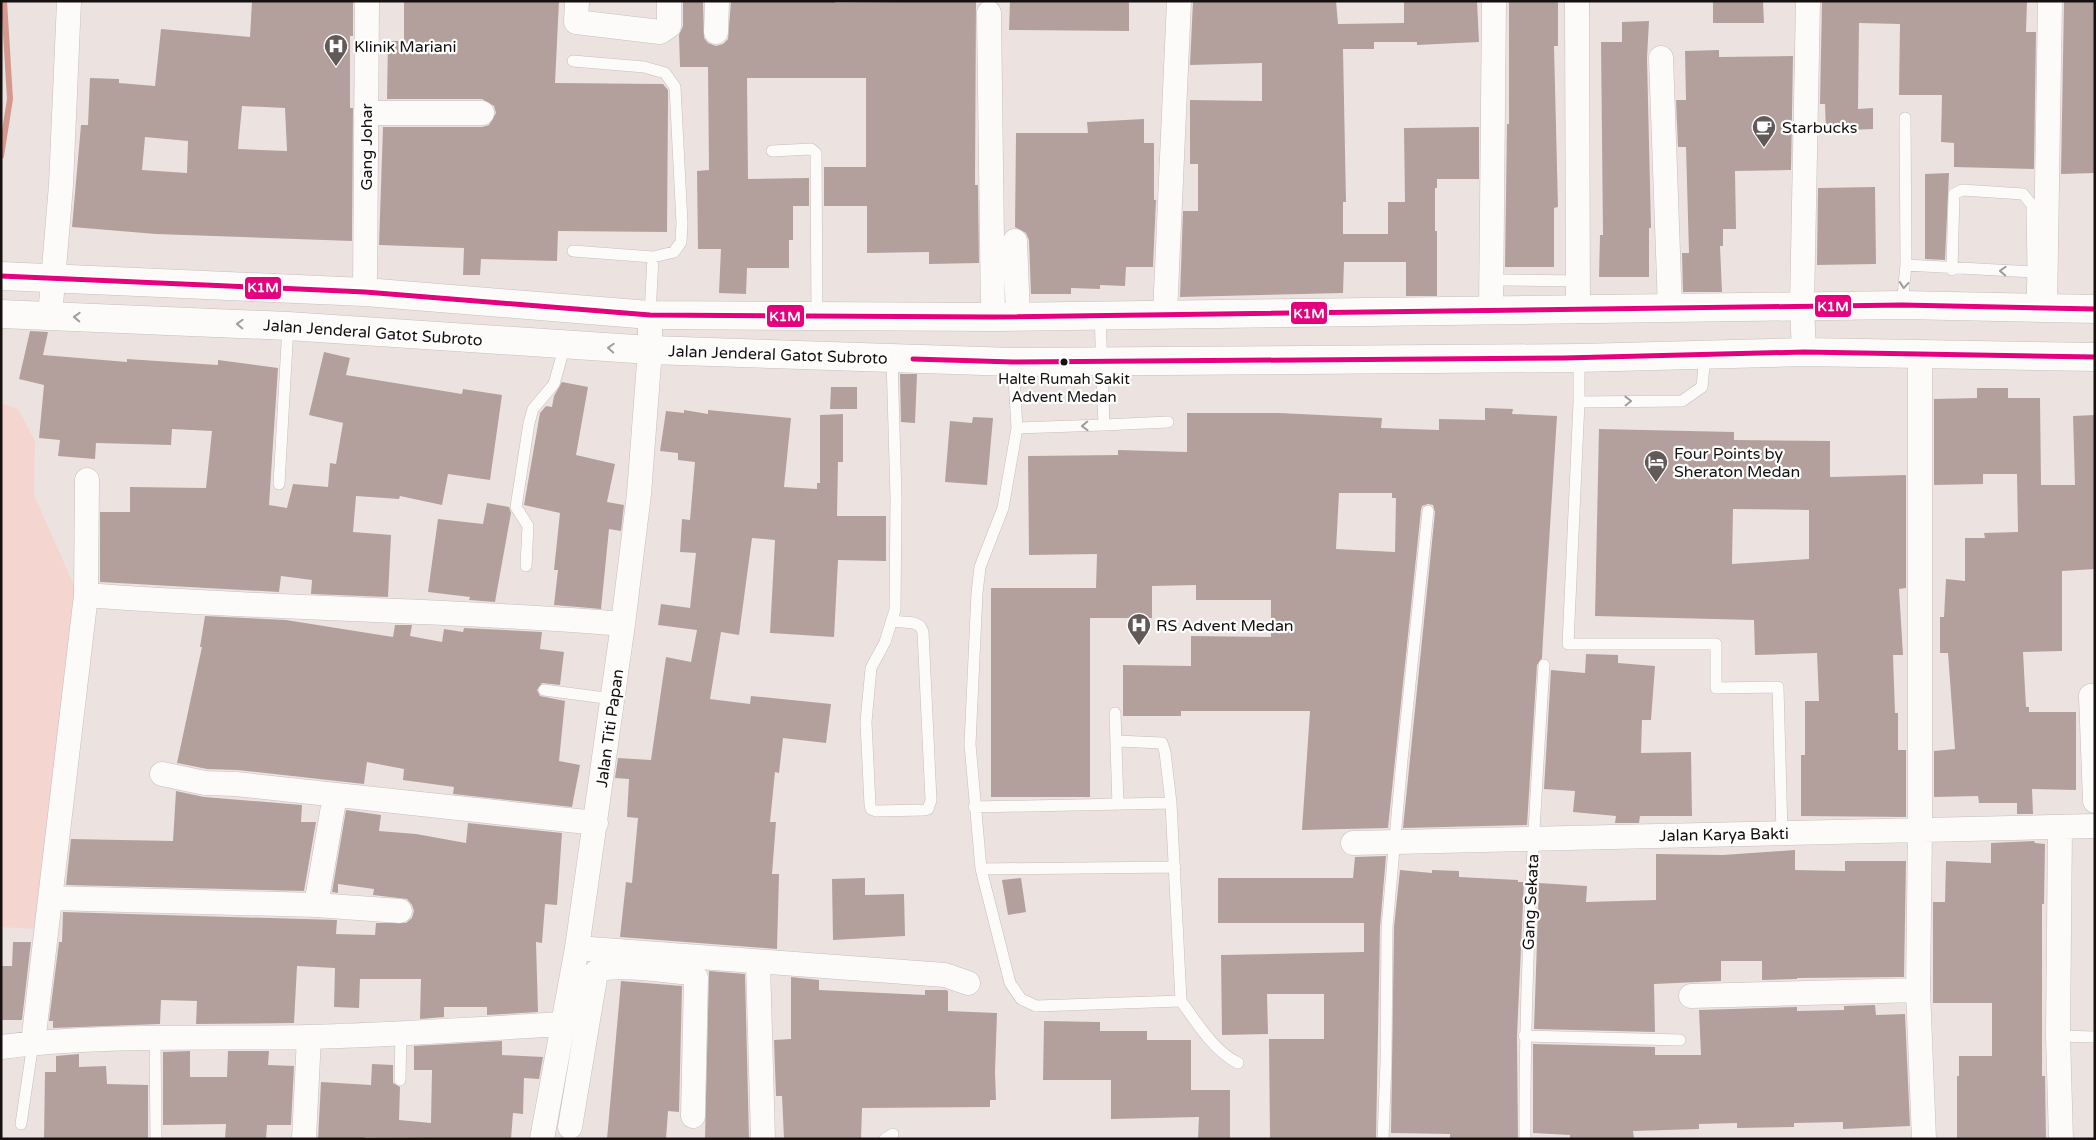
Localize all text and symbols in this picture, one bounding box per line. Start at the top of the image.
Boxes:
hospital icon: Klinik Mariani [323,33,349,67]
place label: Klinik Mariani [354,37,457,57]
street label: Gang Johar [357,103,377,191]
cafe icon: Starbucks [1751,114,1777,148]
place label: Starbucks [1782,118,1857,138]
one-way arrow [1998,266,2006,276]
line badge: K1M [244,276,282,300]
text: K1M [247,279,279,296]
one-way arrow [1899,281,1910,289]
line badge: K1M [1814,294,1852,318]
text: K1M [1817,298,1849,315]
line badge: K1M [1290,301,1328,325]
line badge: K1M [766,304,805,328]
text: K1M [1293,305,1325,322]
text: K1M [769,308,801,325]
one-way arrow [73,312,81,323]
street label: Jalan Jenderal Gatot Subroto [263,315,483,351]
one-way arrow [235,319,243,329]
street label: Jalan Jenderal Gatot Subroto [668,341,888,369]
one-way arrow [607,342,615,353]
marker: Halte Rumah Sakit Advent Medan [1059,357,1069,367]
place label: Halte Rumah Sakit Advent Medan [998,370,1130,406]
one-way arrow [1624,396,1632,406]
one-way arrow [1081,420,1089,431]
place label: Four Points by Sheraton Medan [1674,444,1800,482]
hotel icon: Four Points by Sheraton Medan [1643,449,1669,483]
hospital icon: RS Advent Medan [1126,612,1152,646]
place label: RS Advent Medan [1156,616,1294,636]
street label: Jalan Titi Papan [592,668,628,789]
street label: Jalan Karya Bakti [1659,824,1789,846]
street label: Gang Sekata [1518,853,1544,951]

